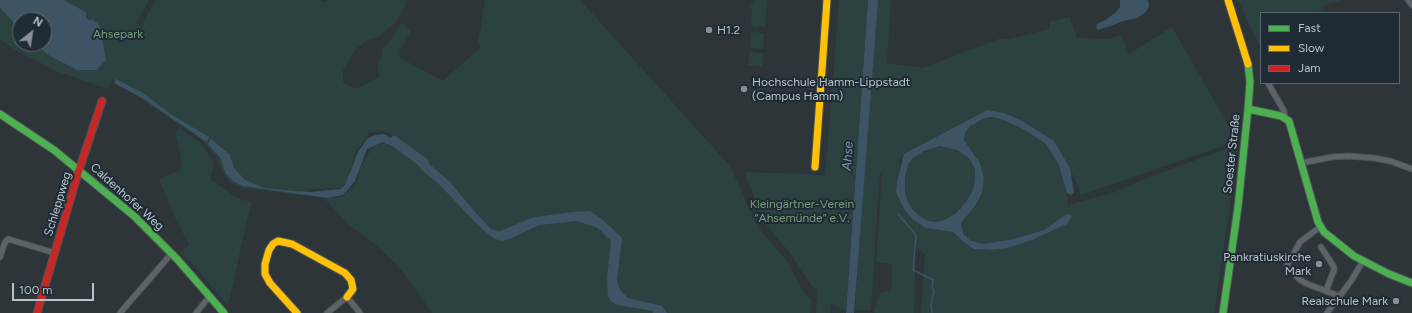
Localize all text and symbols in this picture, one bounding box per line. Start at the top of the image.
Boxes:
north arrow [12,12,52,52]
legend [1260,12,1400,84]
text: N [31,14,45,30]
text: Fast [1298,21,1321,35]
place label: H1.2 [717,23,740,37]
marker: H1.2 [704,25,714,35]
park label: Ahsepark [93,27,143,41]
text: Slow [1298,41,1324,55]
text: Jam [1298,61,1321,75]
place label: Hochschule Hamm-Lippstadt (Campus Hamm) [752,75,910,103]
marker: Hochschule Hamm-Lippstadt (Campus Hamm) [739,84,749,94]
street label: Soester Straße [1221,113,1243,195]
water label: Ahse [839,141,857,171]
street label: Caldenhofer Weg [87,160,167,234]
street label: Schleppweg [41,170,75,238]
park label: Kleingärtner-Verein “Ahsemünde” e.V. [750,197,854,225]
place label: Pankratiuskirche Mark [1223,250,1311,278]
marker: Pankratiuskirche Mark [1314,259,1324,269]
scale bar [14,275,96,301]
text: 100 m [19,283,53,297]
place label: Realschule Mark [1301,294,1388,308]
marker: Realschule Mark [1391,296,1401,306]

